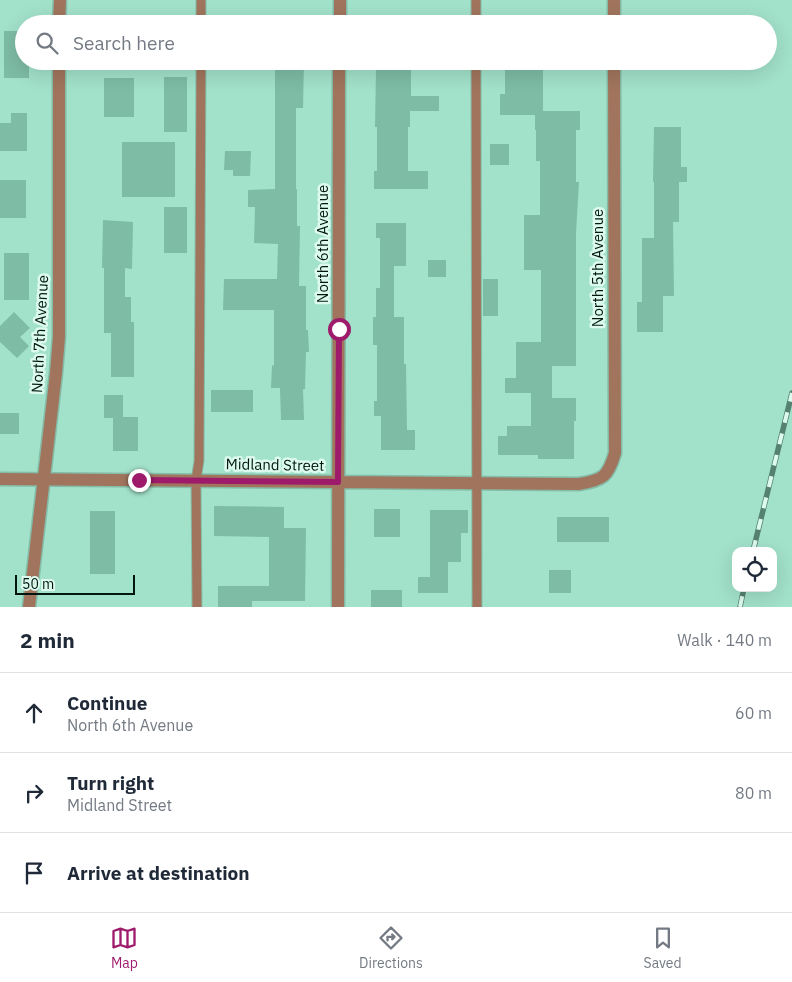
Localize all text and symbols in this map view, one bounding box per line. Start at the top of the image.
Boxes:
search box [15,15,777,70]
icon: search [33,29,61,57]
text: Search here [73,31,175,55]
street label: North 6th Avenue [313,185,332,303]
street label: North 5th Avenue [588,209,607,327]
street label: North 7th Avenue [27,274,52,394]
route start [328,318,351,341]
street label: Midland Street [226,454,324,475]
route end [128,469,151,492]
map controls [732,547,777,592]
button: locate [732,547,777,592]
scale bar [15,572,135,595]
text: 50 m [22,575,54,593]
text: 2 min [20,626,75,654]
text: Walk · 140 m [677,630,772,650]
text: Continue [67,691,147,715]
icon: ahead [20,699,48,727]
text: 60 m [735,703,772,723]
text: North 6th Avenue [67,715,193,735]
text: Turn right [67,771,154,795]
icon: right [20,779,48,807]
text: 80 m [735,783,772,803]
text: Midland Street [67,795,172,815]
icon: arrive [20,859,48,887]
text: Arrive at destination [67,861,250,885]
tab: Map [110,924,138,972]
tab: Directions [359,924,423,972]
tab: Saved [644,924,682,972]

